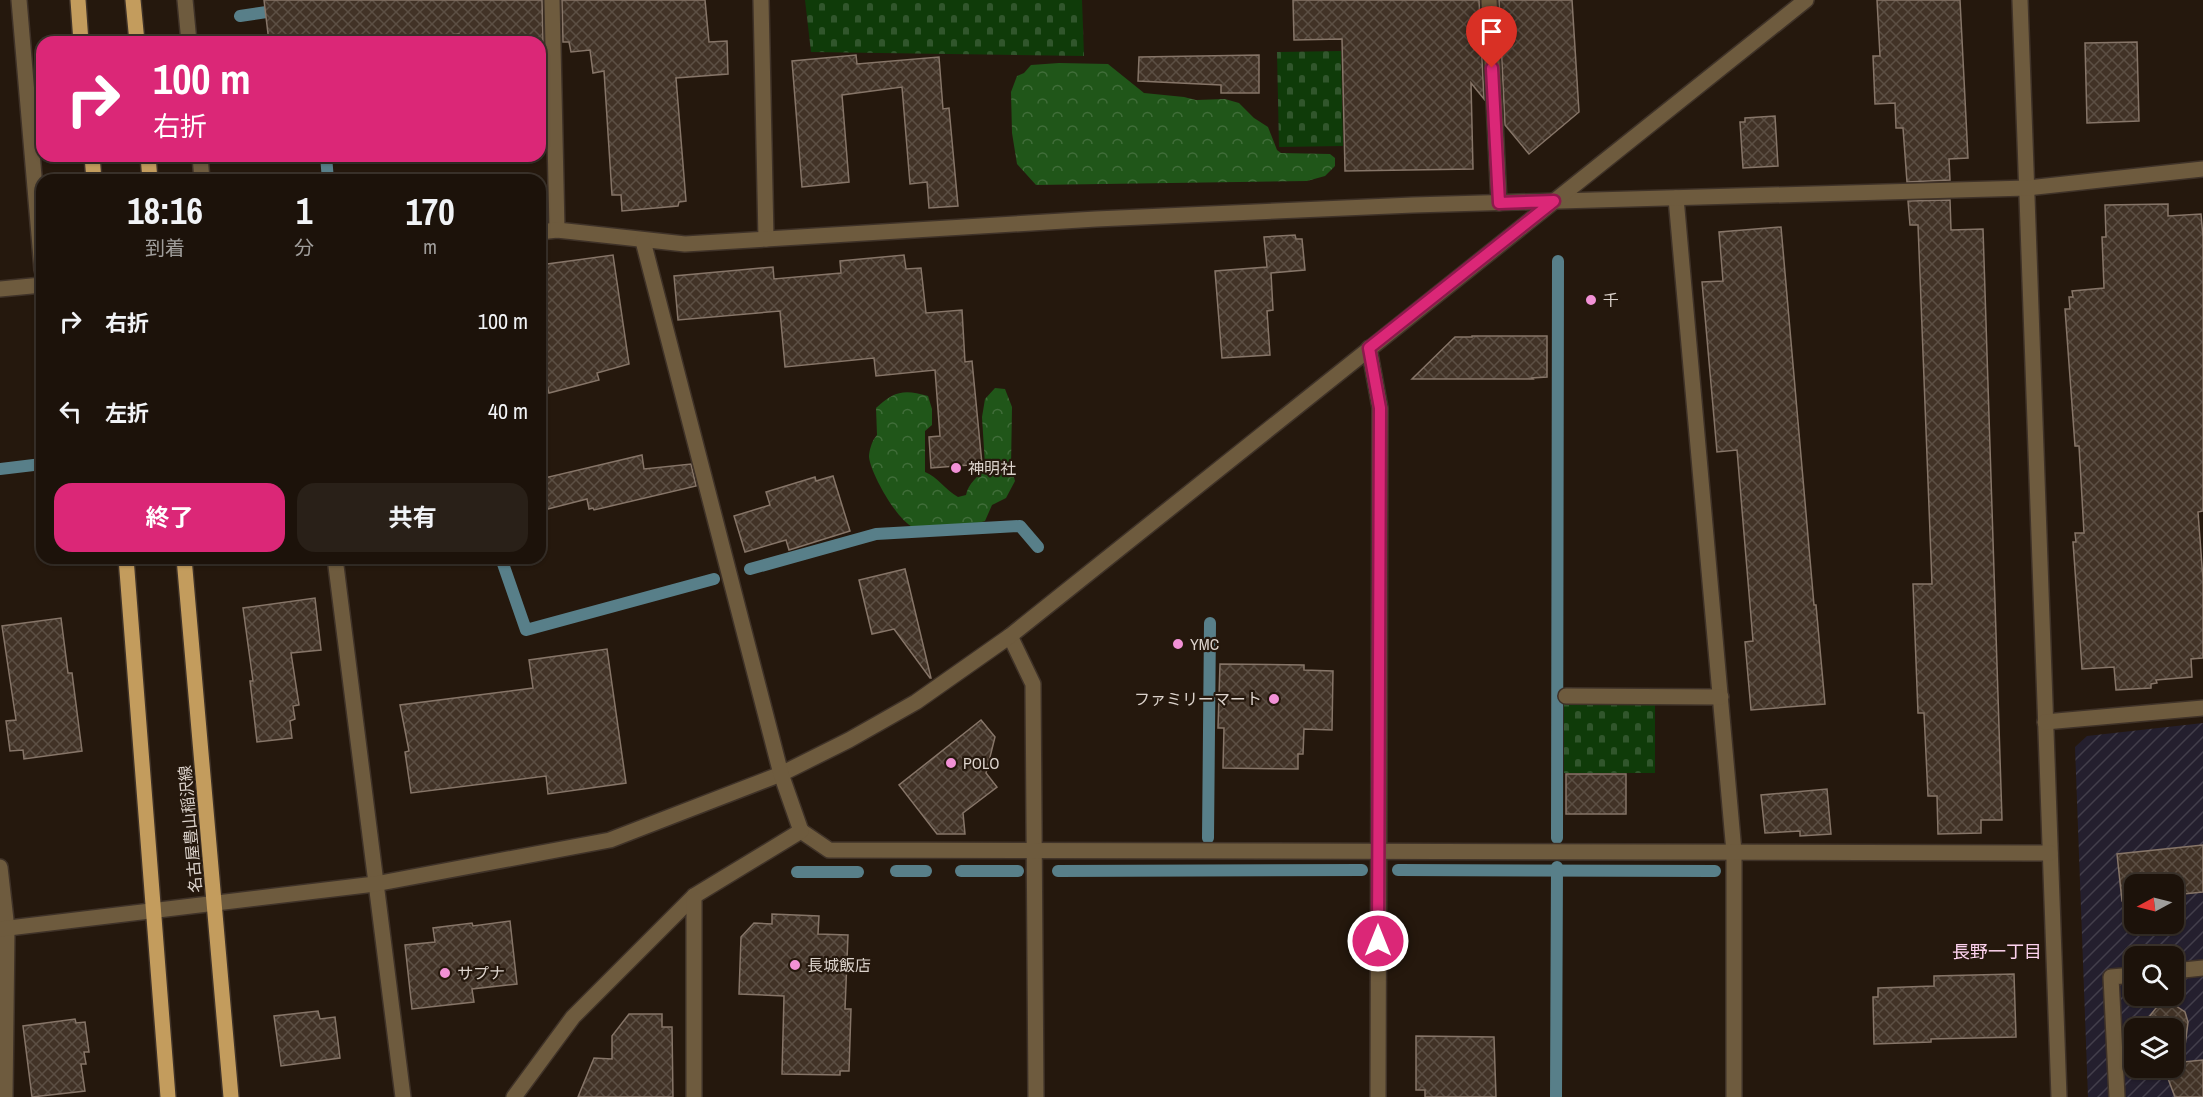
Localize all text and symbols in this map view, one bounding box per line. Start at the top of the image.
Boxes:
pin [1466,6,1517,68]
icon: arrive [1475,15,1508,48]
text: 100 m [153,51,251,107]
icon: right [54,60,132,138]
text: 右折 [153,108,207,144]
text: 18:16 [127,187,203,235]
text: 1 [296,187,312,235]
text: 170 [405,188,455,236]
text: m [423,233,437,260]
text: 到着 [145,234,185,261]
text: 分 [294,234,314,261]
place label: 千 [1603,289,1619,311]
marker: 千 [1584,293,1598,307]
icon: right [54,305,87,338]
text: 100 m [478,306,528,336]
text: 右折 [105,308,149,338]
icon: left [54,395,87,428]
text: 40 m [488,396,528,426]
text: 左折 [105,398,149,428]
place label: 神明社 [968,457,1016,479]
marker: 神明社 [949,461,963,475]
button: 終了 [54,483,285,552]
button: 共有 [297,483,528,552]
place label: YMC [1190,633,1219,655]
marker: YMC [1171,637,1185,651]
place label: ファミリーマート [1134,688,1262,710]
marker: ファミリーマート [1267,692,1281,706]
place label: POLO [963,752,999,774]
marker: POLO [944,756,958,770]
street label: 名古屋豊山稲沢線 [173,764,207,894]
north arrow [2124,874,2184,934]
map controls [2124,874,2184,1078]
position arrow [1346,909,1410,973]
district label: 長野一丁目 [1952,939,2042,964]
button: search [2124,946,2184,1006]
place label: 長城飯店 [807,954,871,976]
marker: 長城飯店 [788,958,802,972]
place label: サプナ [457,962,505,984]
marker: サプナ [438,966,452,980]
button: layers [2124,1018,2184,1078]

